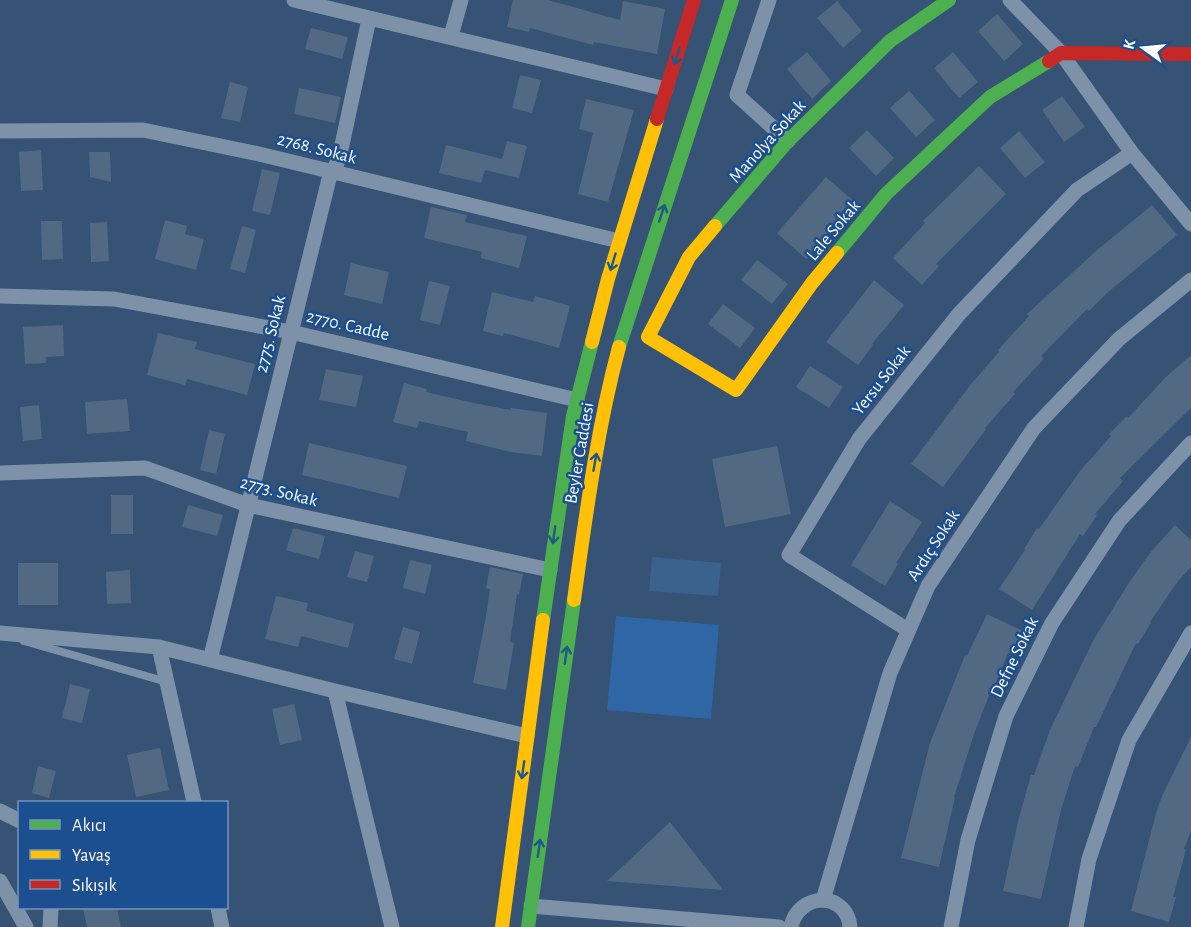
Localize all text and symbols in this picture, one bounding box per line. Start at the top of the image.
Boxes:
north arrow [1113,18,1173,78]
text: K [1121,37,1139,51]
one-way arrow [671,46,682,65]
street label: Manolya Sokak [726,96,810,187]
street label: 2768. Sokak [275,130,359,168]
street label: Lale Sokak [803,196,865,264]
one-way arrow [657,204,668,223]
one-way arrow [607,252,618,271]
street label: 2775. Sokak [253,293,289,375]
street label: 2770. Cadde [305,308,391,344]
street label: Yersu Sokak [849,342,915,419]
street label: Beyler Caddesi [562,401,598,505]
one-way arrow [589,452,600,472]
street label: 2773. Sokak [238,474,320,510]
street label: Ardıç Sokak [904,506,964,584]
one-way arrow [549,524,560,544]
street label: Defne Sokak [988,614,1042,701]
one-way arrow [561,645,572,665]
one-way arrow [517,759,528,779]
legend [18,801,228,909]
text: Akıcı [72,817,106,835]
one-way arrow [534,838,545,858]
text: Yavaş [72,847,111,865]
text: Sıkışık [72,877,117,895]

